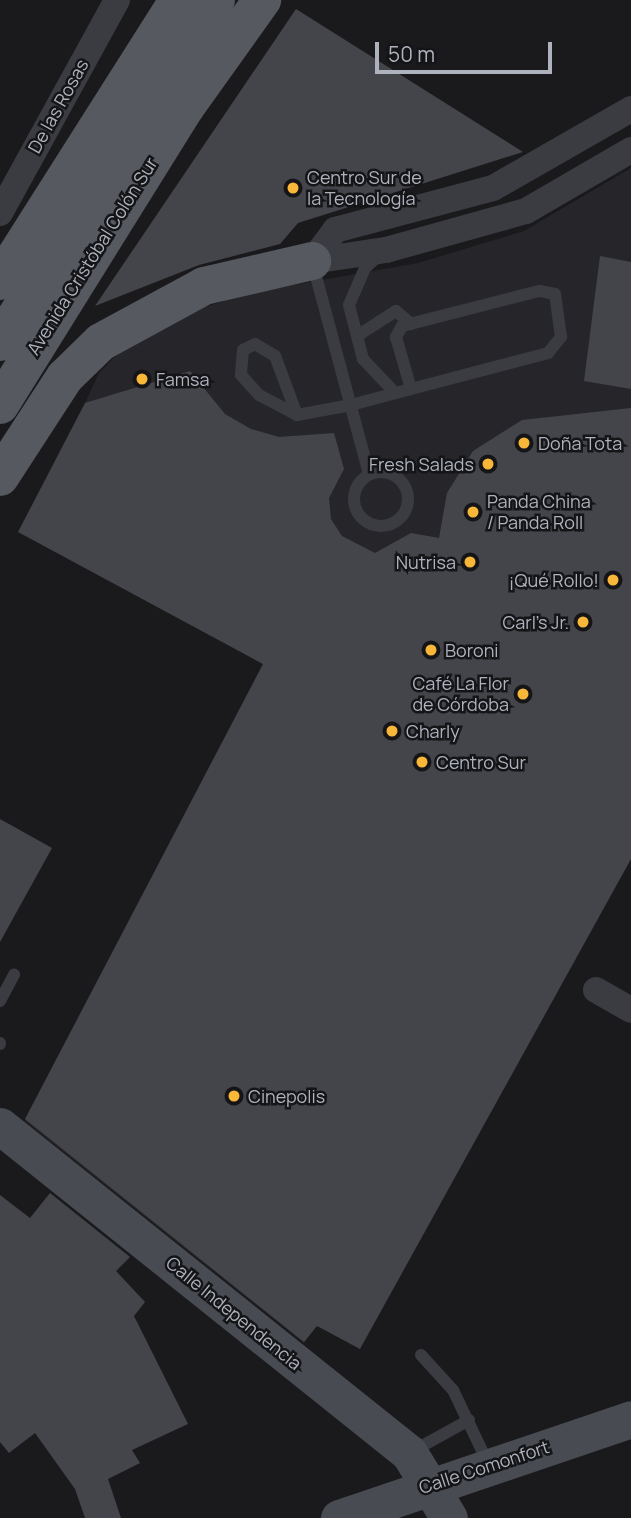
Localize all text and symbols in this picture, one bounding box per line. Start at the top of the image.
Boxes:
scale bar [379,28,556,72]
text: 50 m [388,40,435,68]
street label: De las Rosas [23,55,93,157]
street label: Avenida Cristóbal Colón Sur [22,153,162,359]
place label: Centro Sur de la Tecnología [307,167,422,210]
marker: Centro Sur de la Tecnología [285,180,301,196]
place label: Famsa [156,368,209,390]
marker: Famsa [134,371,150,387]
place label: Doña Tota [538,432,622,454]
marker: Doña Tota [516,435,532,451]
place label: Fresh Salads [369,453,474,475]
marker: Fresh Salads [480,456,496,472]
place label: Panda China / Panda Roll [487,491,591,534]
marker: Panda China / Panda Roll [465,504,481,520]
place label: Nutrisa [396,551,456,573]
marker: Nutrisa [462,554,478,570]
place label: ¡Qué Rollo! [509,569,599,591]
marker: ¡Qué Rollo! [605,572,621,588]
place label: Carl's Jr. [503,611,569,633]
marker: Carl's Jr. [575,614,591,630]
place label: Boroni [445,639,499,661]
marker: Boroni [423,642,439,658]
place label: Café La Flor de Córdoba [412,673,509,716]
marker: Café La Flor de Córdoba [515,686,531,702]
place label: Charly [406,720,460,742]
marker: Charly [384,723,400,739]
place label: Centro Sur [436,751,526,773]
marker: Centro Sur [414,754,430,770]
place label: Cinepolis [248,1085,325,1107]
marker: Cinepolis [226,1088,242,1104]
street label: Calle Independencia [162,1252,306,1374]
street label: Calle Comonfort [416,1436,552,1498]

